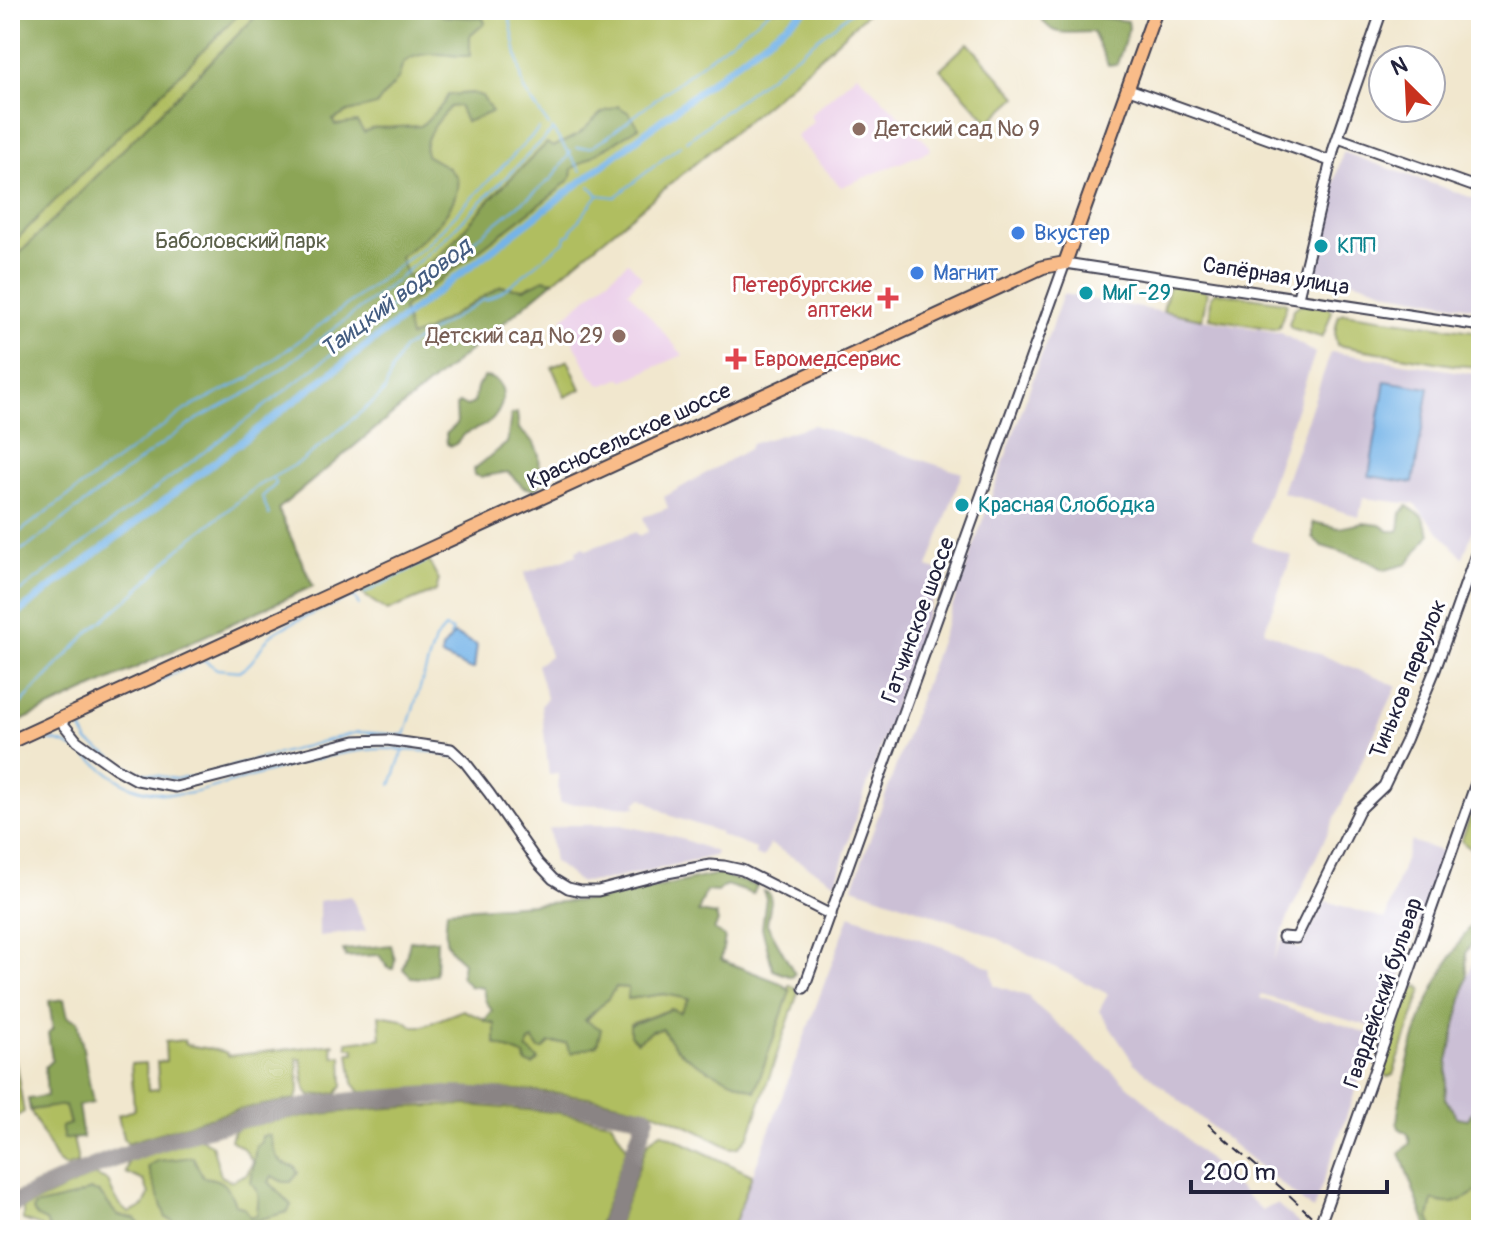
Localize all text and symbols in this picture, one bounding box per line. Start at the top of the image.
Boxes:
north arrow [1367,44,1447,124]
text: N [1387,51,1412,82]
place label: Детский сад № 9 [874,115,1040,143]
marker: Детский сад № 9 [850,120,868,138]
place label: Вкустер [1034,219,1110,247]
marker: Вкустер [1009,224,1027,242]
park label: Баболовский парк [155,227,327,255]
water label: Таицкий водовод [315,230,479,364]
place label: КПП [1337,232,1376,260]
marker: КПП [1312,237,1330,255]
street label: Сапёрная улица [1201,251,1351,301]
place label: Магнит [933,259,998,287]
marker: Магнит [908,264,926,282]
place label: Петербургские аптеки [733,271,872,324]
place label: МиГ-29 [1102,279,1171,307]
marker: МиГ-29 [1077,284,1095,302]
marker: Петербургские аптеки [879,289,897,307]
place label: Детский сад № 29 [425,322,603,350]
marker: Детский сад № 29 [610,327,628,345]
place label: Евромедсервис [754,345,901,373]
marker: Евромедсервис [725,348,747,370]
street label: Красносельское шоссе [523,376,735,495]
place label: Красная Слободка [978,491,1155,519]
marker: Красная Слободка [953,496,971,514]
street label: Гатчинское шоссе [875,533,961,707]
street label: Тиньков переулок [1363,595,1453,763]
street label: Гвардейский бульвар [1337,894,1429,1092]
scale bar [1191,1144,1387,1194]
text: 200 m [1203,1158,1276,1187]

